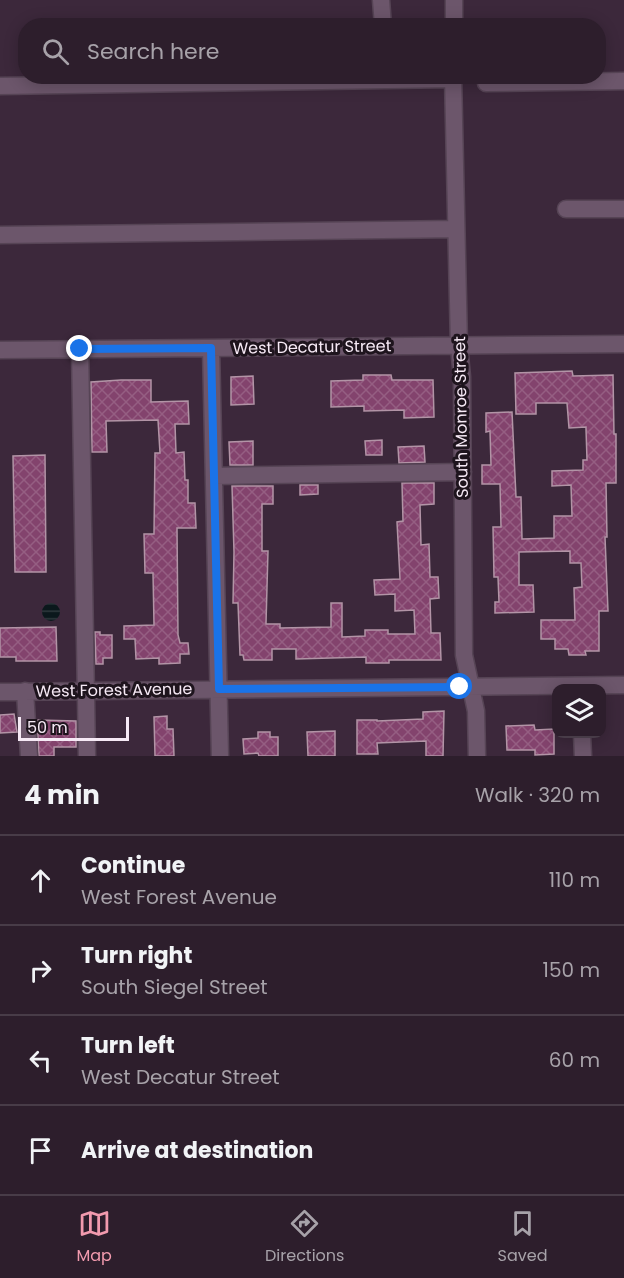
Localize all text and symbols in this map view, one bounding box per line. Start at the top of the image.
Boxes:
search box [18,18,606,84]
icon: search [39,35,72,68]
text: Search here [87,36,220,67]
street label: West Decatur Street [232,334,392,360]
route end [66,335,92,361]
street label: South Monroe Street [448,336,474,498]
route start [446,673,472,699]
street label: West Forest Avenue [35,677,193,703]
map controls [552,684,606,738]
button: layers [552,684,606,738]
scale bar [18,714,129,742]
text: 50 m [27,716,68,739]
text: 4 min [24,777,100,813]
text: Walk · 320 m [475,781,600,809]
text: Continue [81,850,185,881]
icon: ahead [24,864,57,897]
text: 110 m [549,866,600,894]
text: West Forest Avenue [81,883,277,911]
text: Turn right [81,940,192,971]
icon: right [24,954,57,987]
text: 150 m [543,956,600,984]
text: South Siegel Street [81,973,268,1001]
text: Turn left [81,1030,175,1061]
icon: left [24,1044,57,1077]
text: 60 m [549,1046,600,1074]
text: West Decatur Street [81,1063,280,1091]
icon: arrive [24,1134,57,1167]
text: Arrive at destination [81,1135,313,1166]
tab: Map [77,1207,112,1268]
tab: Directions [265,1207,344,1268]
tab: Saved [498,1207,547,1268]

